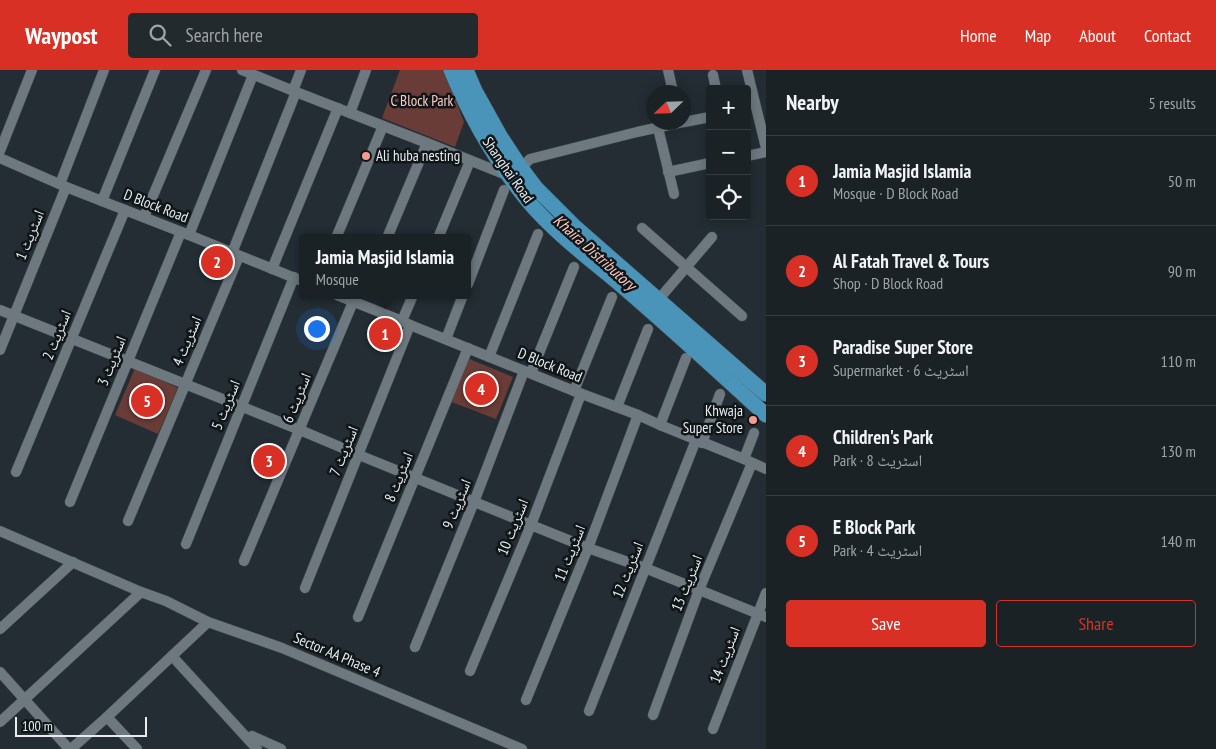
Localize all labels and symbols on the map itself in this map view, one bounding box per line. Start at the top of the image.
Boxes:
north arrow [646,85,691,130]
park label: C Block Park [391,91,454,110]
street label: Shanghai Road [479,133,538,207]
place label: Ali huba nesting [376,146,460,165]
marker: Ali huba nesting [360,150,372,162]
street label: D Block Road [121,185,191,227]
street label: اسٹریٹ 1 [11,207,48,263]
water label: Khaira Distributory [550,210,642,296]
pin: 2 [201,243,233,281]
street label: اسٹریٹ 2 [38,307,75,363]
street label: اسٹریٹ 4 [168,313,205,369]
pin: 1 [369,315,401,353]
your location [304,316,330,342]
street label: اسٹریٹ 3 [93,333,130,389]
street label: D Block Road [515,343,585,386]
street label: اسٹریٹ 6 [278,370,315,426]
pin: 4 [465,370,497,408]
street label: اسٹریٹ 5 [207,377,244,433]
pin: 5 [131,382,163,420]
place label: Khwaja Super Store [683,401,743,437]
marker: Khwaja Super Store [747,414,759,426]
street label: اسٹریٹ 7 [325,423,362,479]
pin: 3 [253,442,285,480]
street label: اسٹریٹ 8 [380,449,417,505]
street label: اسٹریٹ 9 [438,476,475,532]
street label: اسٹریٹ 10 [493,496,532,558]
street label: اسٹریٹ 11 [550,522,589,584]
street label: اسٹریٹ 12 [608,539,647,601]
street label: اسٹریٹ 13 [667,552,706,614]
street label: اسٹریٹ 14 [705,624,744,686]
street label: Sector AA Phase 4 [291,628,384,681]
scale bar [15,714,148,737]

